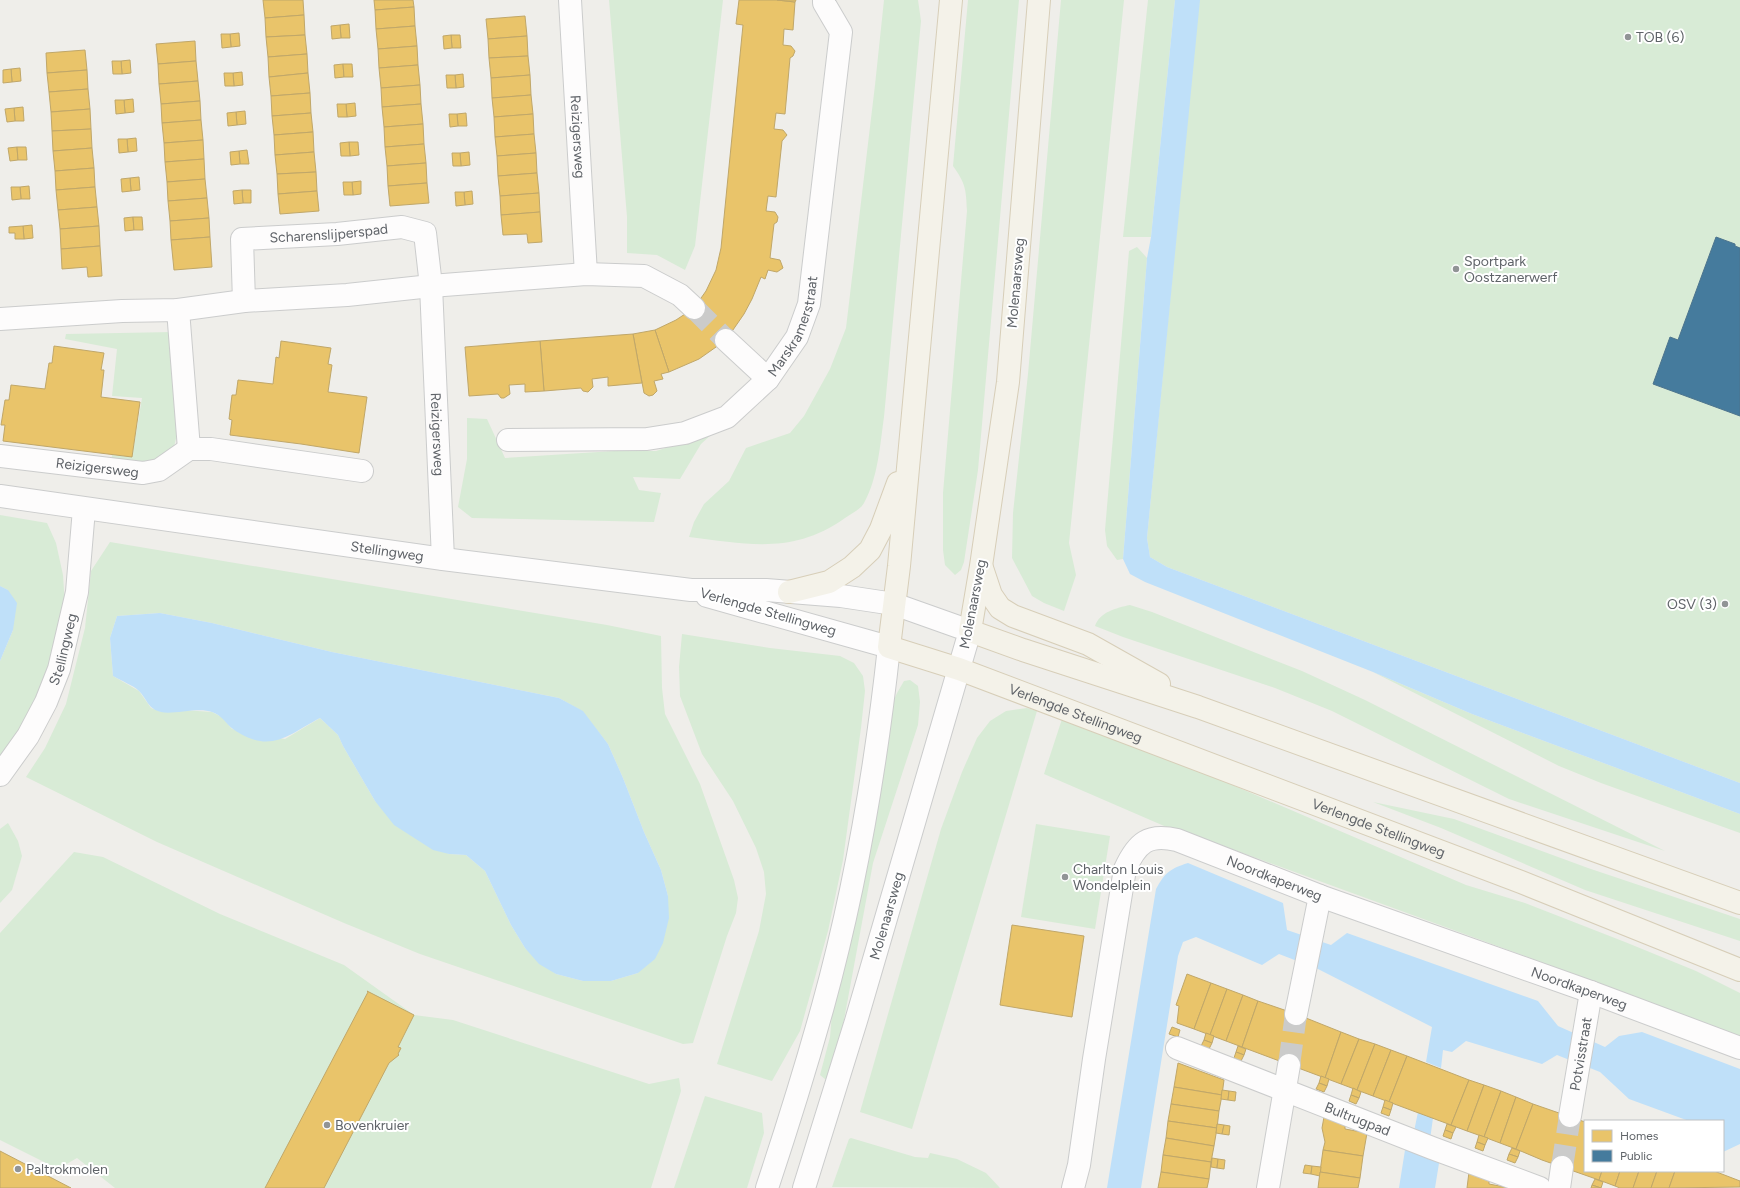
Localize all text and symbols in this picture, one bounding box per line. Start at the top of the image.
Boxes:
place label: TOB (6) [1636,29,1684,46]
marker: TOB (6) [1623,32,1633,42]
street label: Reizigersweg [567,95,589,179]
street label: Scharenslijperspad [269,220,389,246]
street label: Molenaarsweg [1004,237,1028,329]
place label: Sportpark Oostzanerwerf [1464,253,1558,286]
marker: Sportpark Oostzanerwerf [1451,264,1461,274]
street label: Marskramerstraat [764,275,821,380]
street label: Reizigersweg [427,392,448,476]
street label: Reizigersweg [55,454,140,481]
street label: Stellingweg [349,537,425,565]
street label: Molenaarsweg [956,558,990,650]
street label: Verlengde Stellingweg [698,584,838,640]
place label: OSV (3) [1667,596,1717,613]
marker: OSV (3) [1720,599,1730,609]
street label: Stellingweg [45,612,80,688]
street label: Verlengde Stellingweg [1006,680,1145,746]
street label: Verlengde Stellingweg [1309,795,1448,861]
street label: Noordkaperweg [1224,852,1325,905]
place label: Charlton Louis Wondelplein [1073,861,1164,894]
street label: Molenaarsweg [866,870,908,962]
marker: Charlton Louis Wondelplein [1060,872,1070,882]
street label: Noordkaperweg [1529,963,1630,1013]
street label: Potvisstraat [1566,1016,1595,1092]
street label: Bultrugpad [1322,1098,1393,1139]
place label: Bovenkruier [335,1117,409,1134]
marker: Bovenkruier [322,1120,332,1130]
legend [1584,1120,1724,1172]
text: Homes [1620,1129,1659,1143]
text: Public [1620,1149,1653,1163]
place label: Paltrokmolen [26,1161,108,1178]
marker: Paltrokmolen [13,1164,23,1174]

